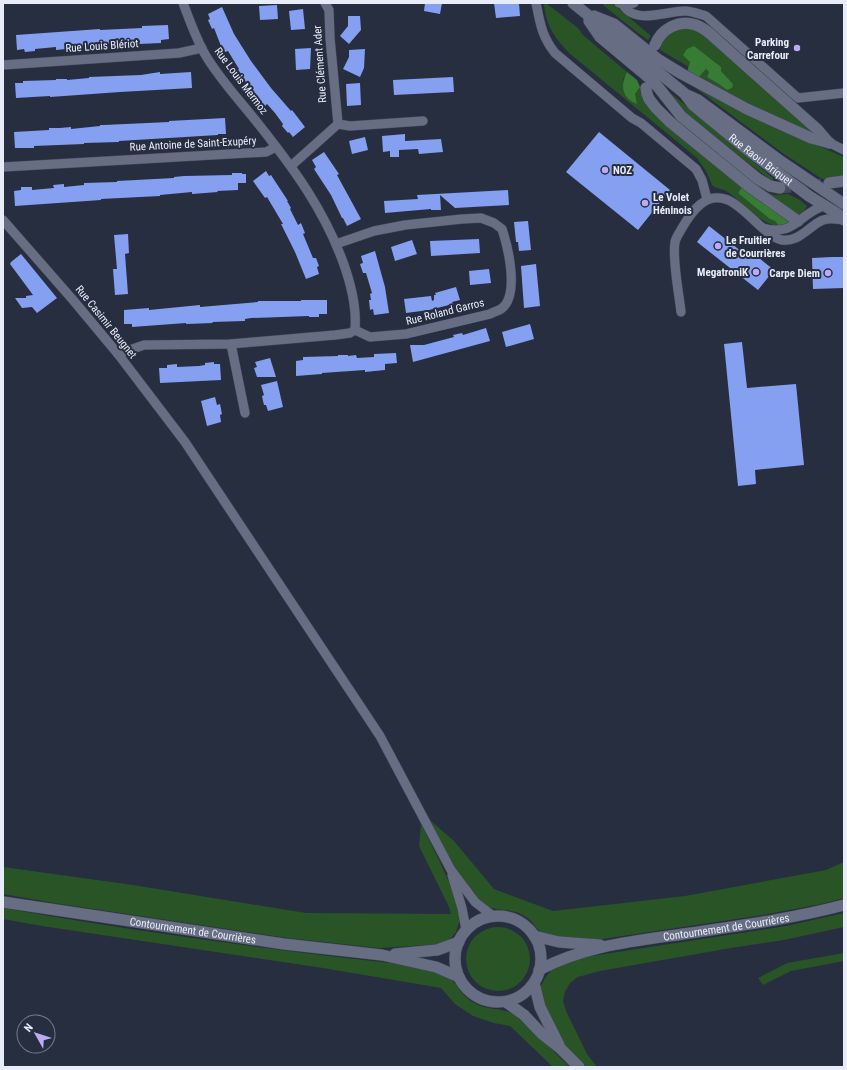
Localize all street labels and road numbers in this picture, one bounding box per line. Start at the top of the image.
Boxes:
street label: Rue Clément Ader [311,24,329,103]
street label: Rue Louis Blériot [65,37,139,55]
street label: Rue Louis Mermoz [212,45,270,117]
street label: Rue Raoul Briquet [726,131,795,188]
street label: Rue Antoine de Saint-Exupéry [129,134,257,154]
street label: Rue Casimir Beugnet [73,283,139,361]
street label: Rue Roland Garros [405,296,485,328]
street label: Contournement de Courrières [662,911,790,943]
street label: Contournement de Courrières [129,915,257,946]

